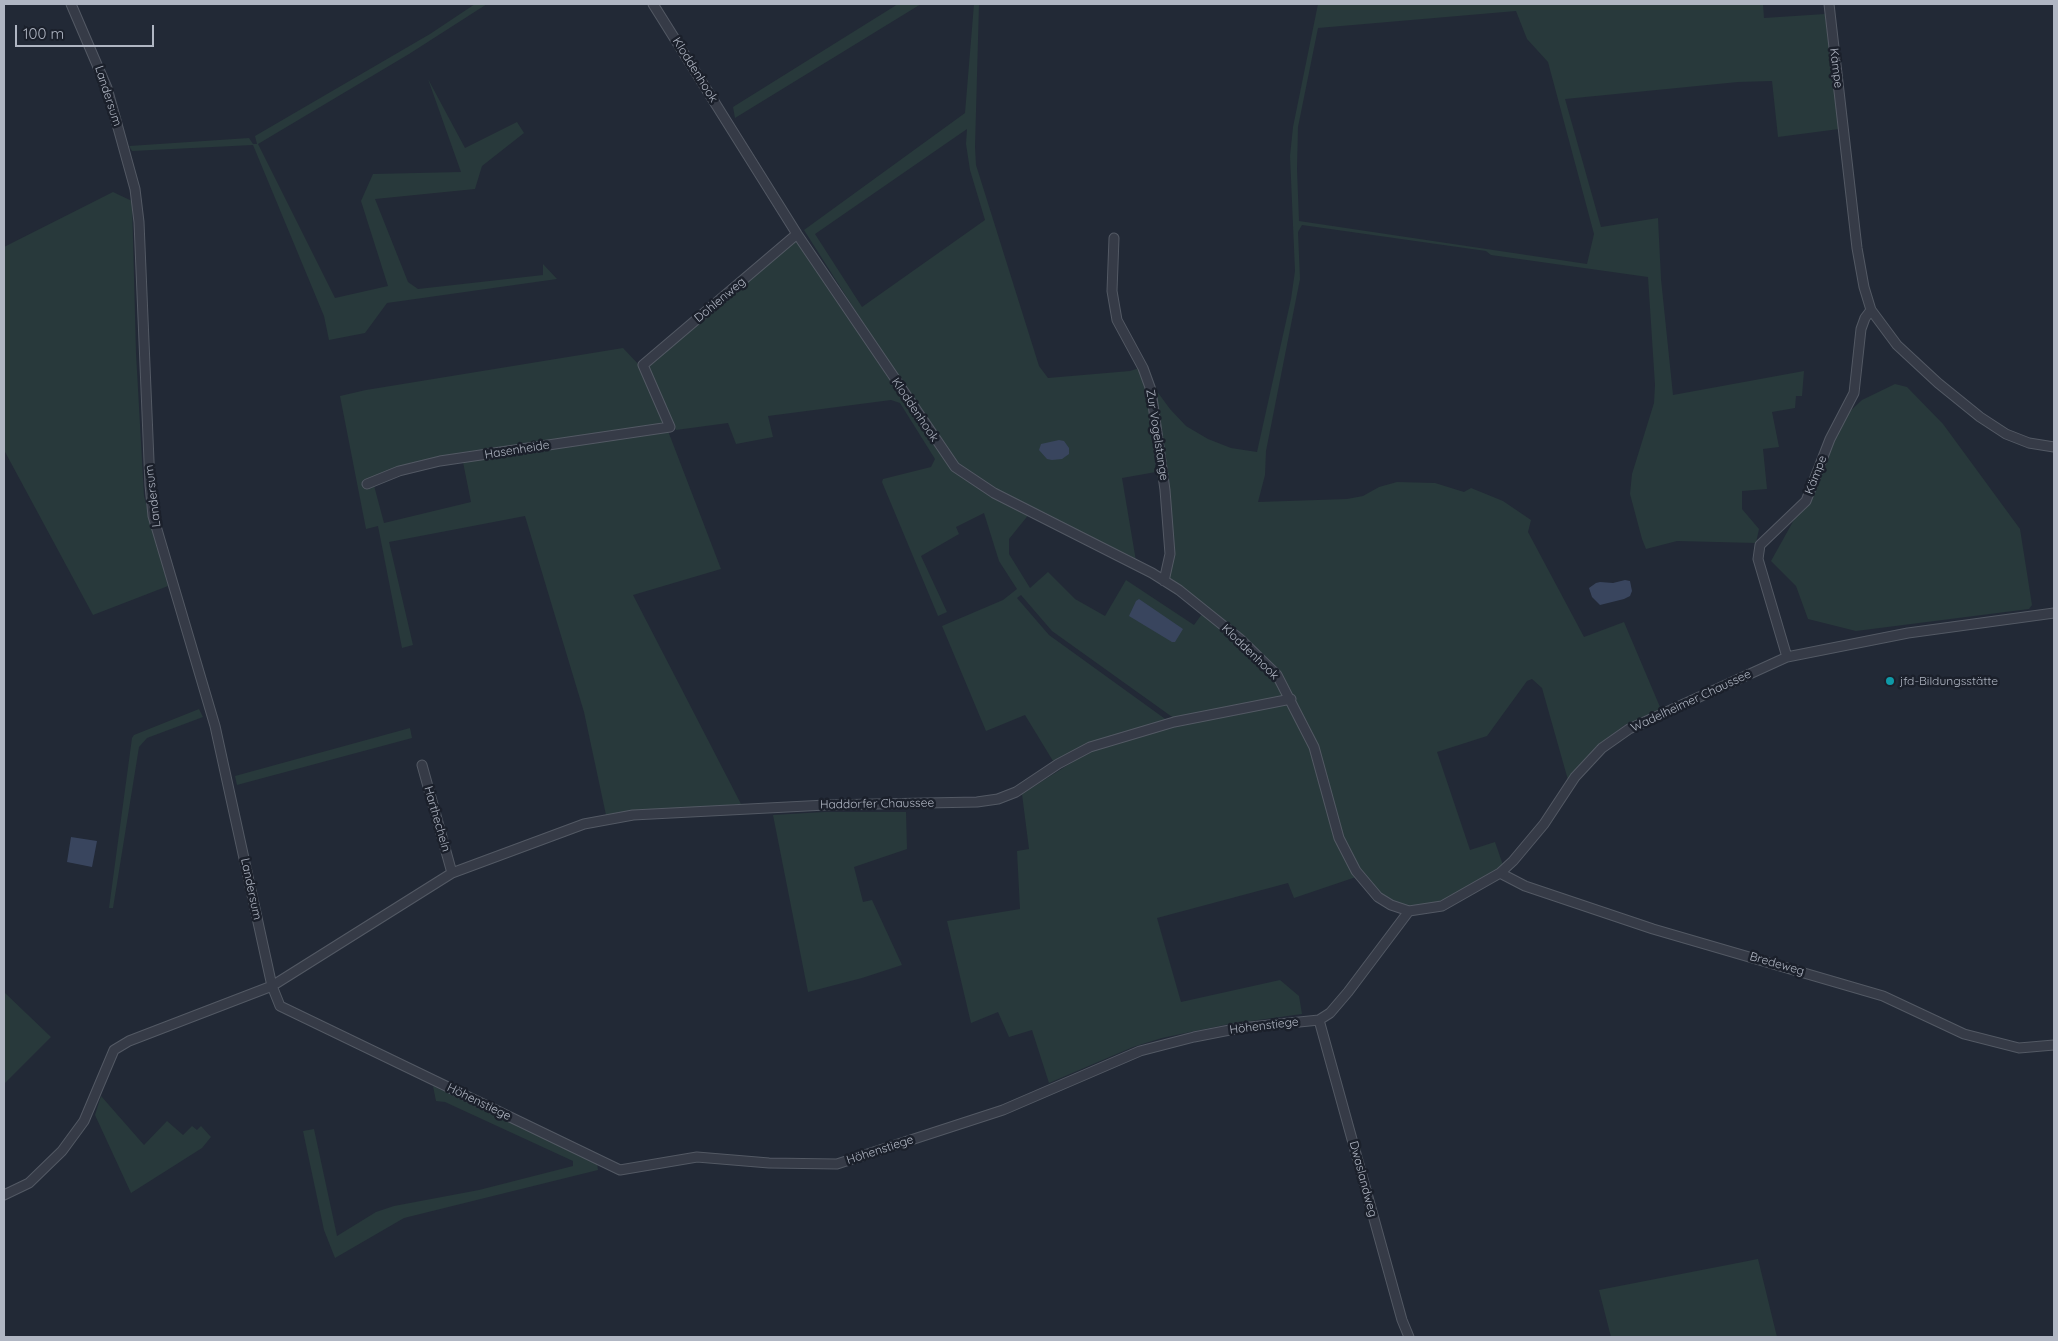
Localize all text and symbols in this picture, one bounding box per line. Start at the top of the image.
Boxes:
scale bar [18,15,156,47]
text: 100 m [23,24,64,43]
street label: Kloddenhook [669,35,721,105]
street label: Kämpe [1826,47,1846,89]
street label: Landersum [91,64,125,128]
street label: Dohlenweg [691,274,749,326]
street label: Kloddenhook [888,375,942,445]
street label: Zur Vogelstange [1143,388,1171,482]
street label: Hasenheide [484,438,550,462]
street label: Kämpe [1802,454,1830,496]
street label: Landersum [142,464,164,528]
street label: Kloddenhook [1218,621,1282,683]
street label: Wadelheimer Chaussee [1629,667,1753,735]
place label: jfd-Bildungsstätte [1900,674,1998,688]
marker: jfd-Bildungsstätte [1884,675,1896,687]
street label: Harthecheln [421,784,453,854]
street label: Haddorfer Chaussee [820,796,934,812]
street label: Landersum [237,857,265,921]
street label: Bredeweg [1748,949,1806,979]
street label: Höhenstiege [1229,1015,1299,1037]
street label: Höhenstiege [445,1080,513,1124]
street label: Höhenstiege [845,1132,915,1168]
street label: Dwaslandweg [1346,1139,1380,1219]

